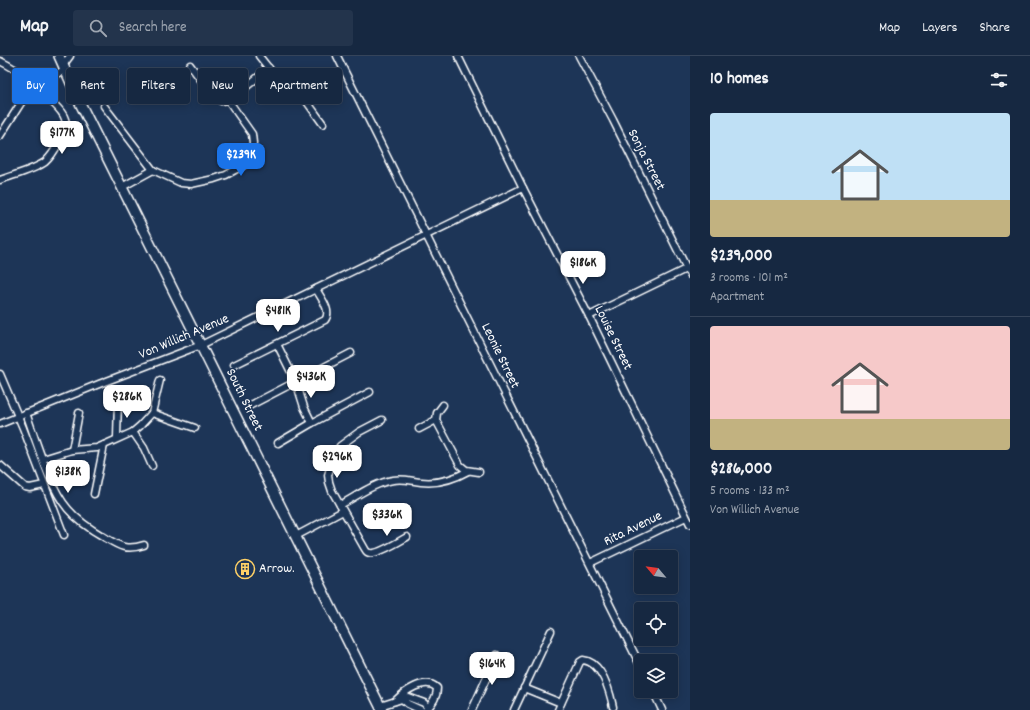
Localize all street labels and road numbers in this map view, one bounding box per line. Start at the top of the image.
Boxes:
street label: Sonja Street [622,126,670,194]
street label: Louise Street [589,302,637,374]
street label: Von Willich Avenue [136,309,232,365]
street label: Leonie Street [476,320,524,392]
street label: South Street [220,365,268,435]
street label: Rita Avenue [600,506,666,552]

